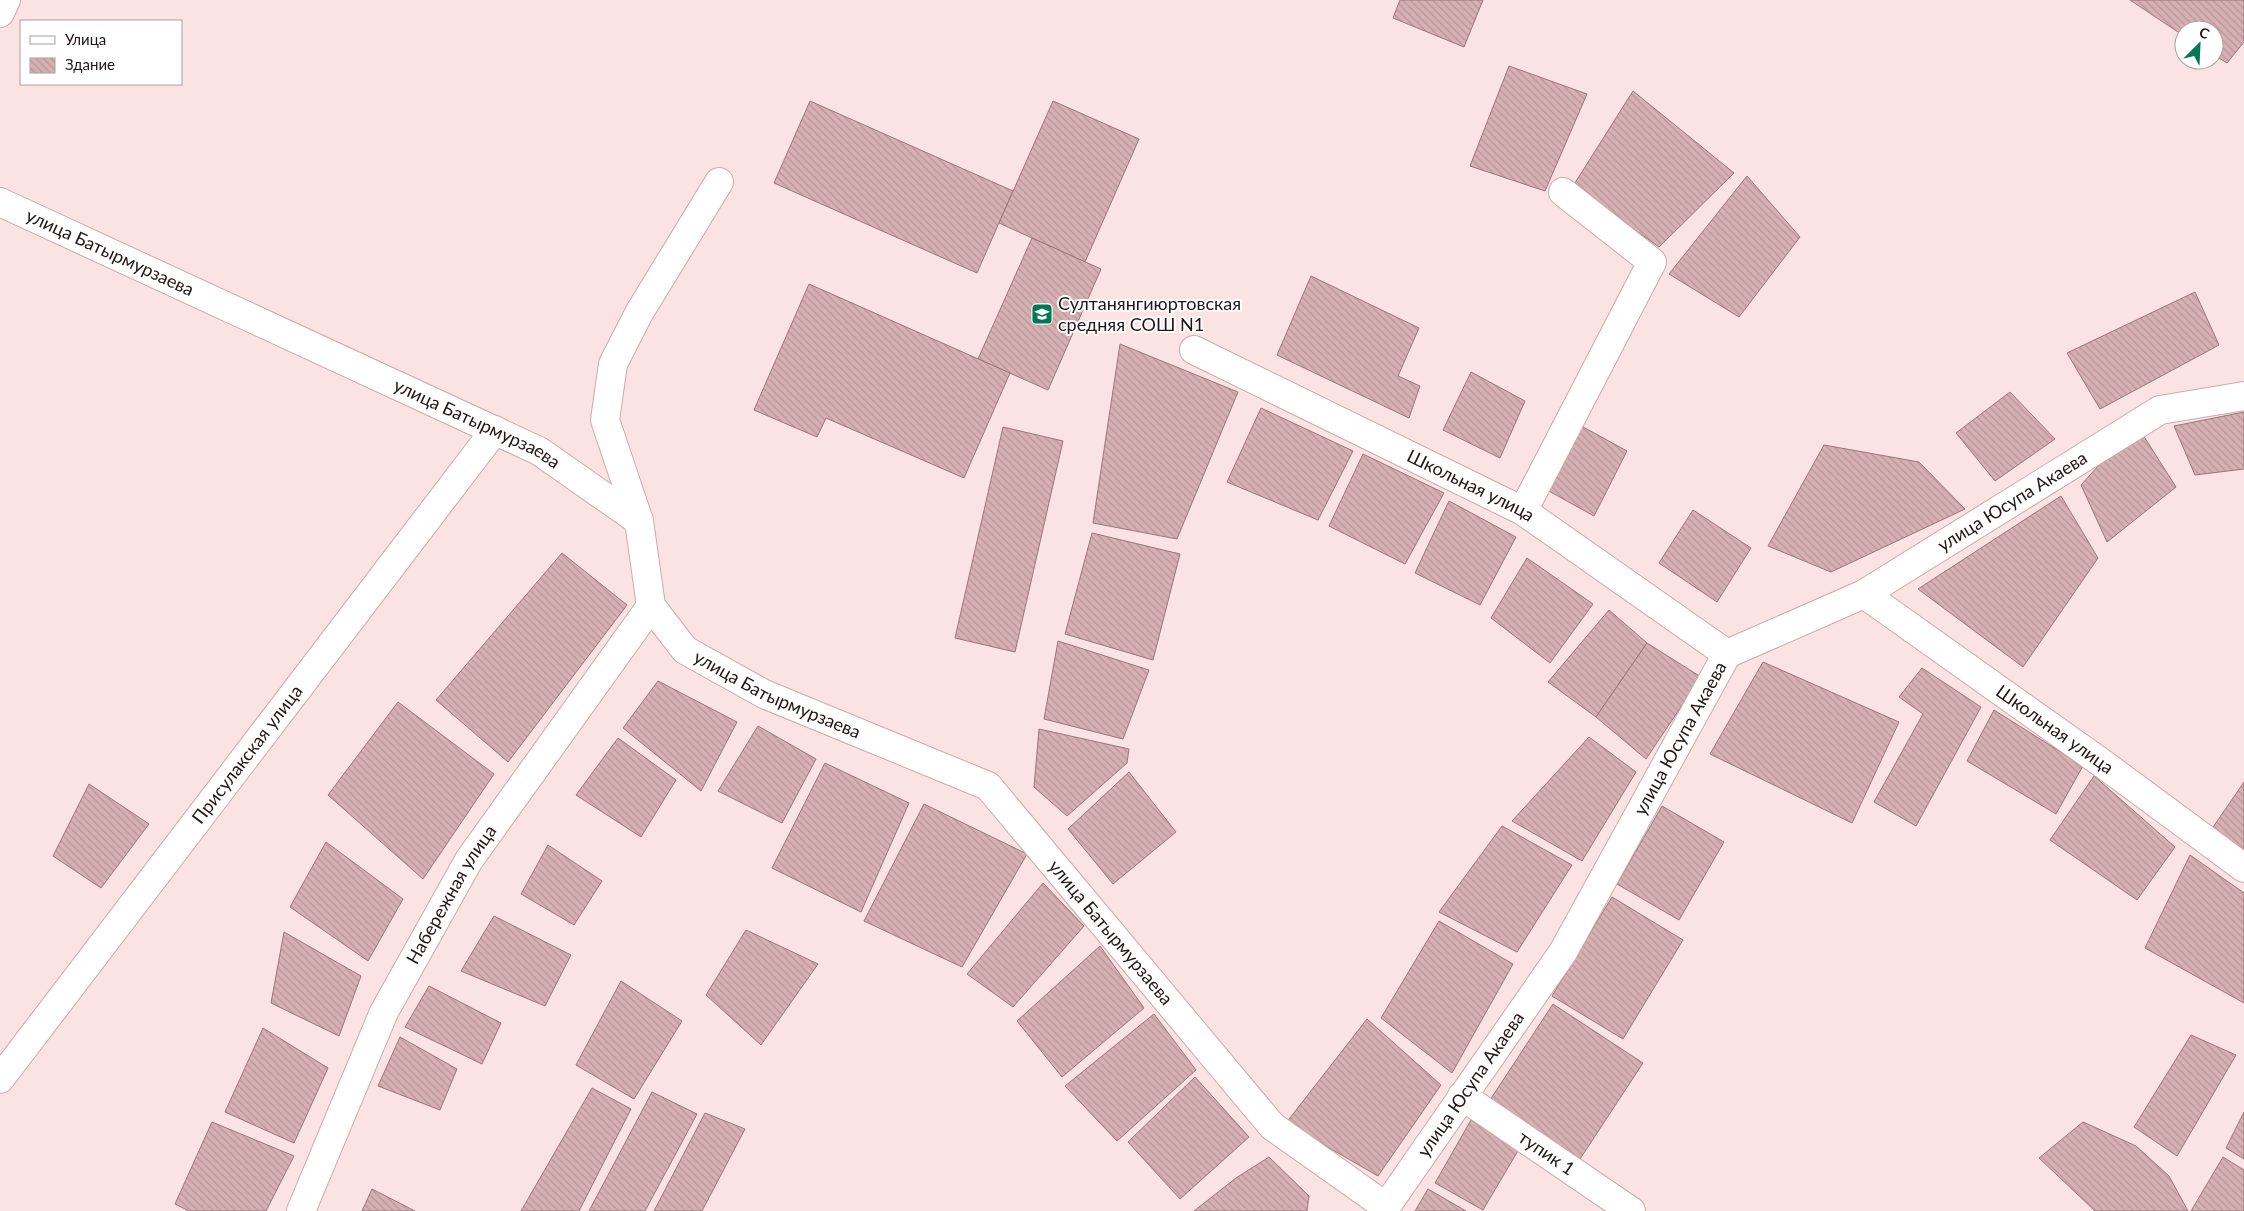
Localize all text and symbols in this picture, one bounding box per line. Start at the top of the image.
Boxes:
legend [20,20,182,85]
north arrow [2174,20,2224,70]
text: С [2197,23,2213,43]
text: Улица [65,30,106,48]
text: Здание [65,55,115,73]
street label: улица Батырмурзаева [23,204,198,300]
place label: Султанянгиюртовская средняя СОШ N1 [1058,292,1241,335]
school or university icon: Султанянгиюртовская средняя СОШ N1 [1030,302,1054,326]
street label: улица Батырмурзаева [391,373,565,473]
street label: Школьная улица [1404,444,1539,526]
street label: улица Юсупа Акаева [1933,446,2091,556]
street label: улица Батырмурзаева [690,645,864,743]
street label: улица Юсупа Акаева [1628,658,1731,819]
street label: Школьная улица [1992,679,2118,778]
street label: Присулакская улица [187,680,307,828]
street label: Набережная улица [401,820,501,968]
street label: улица Батырмурзаева [1044,855,1178,1009]
street label: улица Юсупа Акаева [1412,1007,1528,1161]
street label: тупик 1 [1515,1126,1579,1179]

